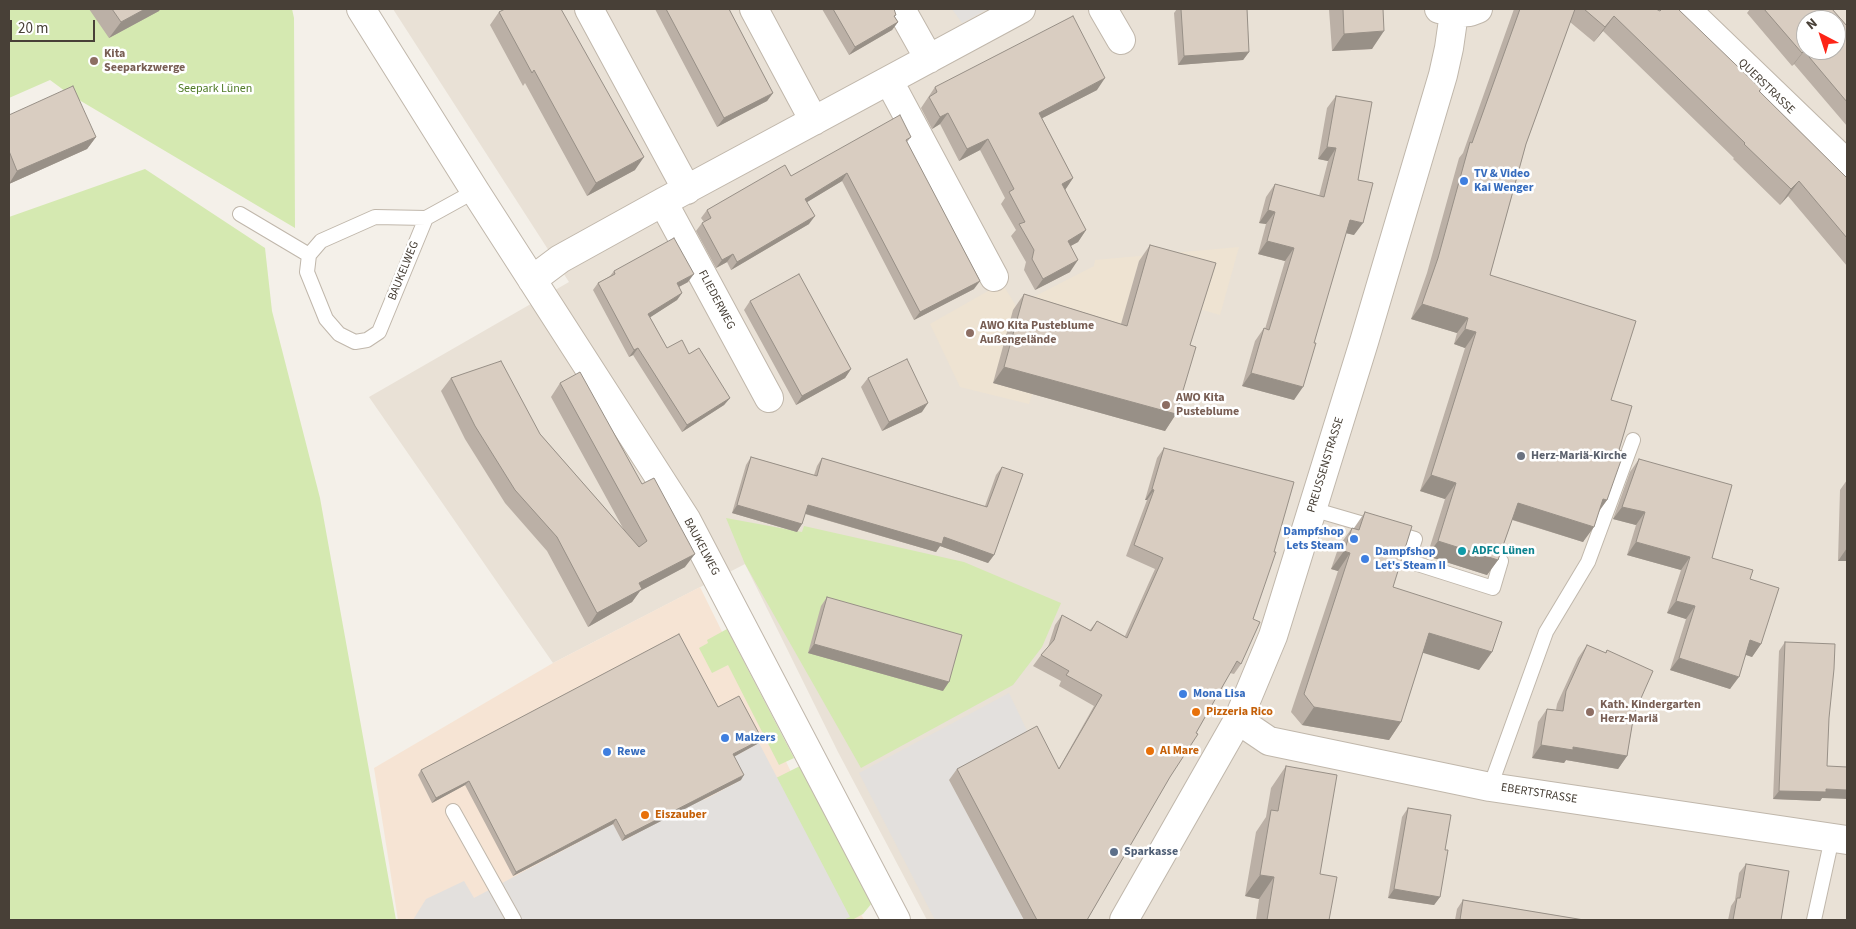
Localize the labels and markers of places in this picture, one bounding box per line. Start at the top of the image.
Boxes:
place label: Kita Seeparkzwerge [104,47,185,75]
marker: Kita Seeparkzwerge [88,55,100,67]
place label: TV & Video Kai Wenger [1474,167,1533,195]
marker: TV & Video Kai Wenger [1458,175,1470,187]
place label: AWO Kita Pusteblume Außengelände [980,319,1094,347]
marker: AWO Kita Pusteblume Außengelände [964,327,976,339]
place label: AWO Kita Pusteblume [1176,391,1239,419]
marker: AWO Kita Pusteblume [1160,399,1172,411]
place label: Herz-Mariä-Kirche [1531,449,1627,463]
marker: Herz-Mariä-Kirche [1515,450,1527,462]
place label: Dampfshop Lets Steam [1283,525,1344,553]
marker: Dampfshop Lets Steam [1348,533,1360,545]
place label: ADFC Lünen [1472,544,1535,558]
place label: Dampfshop Let's Steam II [1375,545,1446,573]
marker: ADFC Lünen [1456,545,1468,557]
marker: Dampfshop Let's Steam II [1359,553,1371,565]
place label: Mona Lisa [1193,687,1246,701]
marker: Mona Lisa [1177,688,1189,700]
place label: Kath. Kindergarten Herz-Mariä [1600,698,1701,726]
place label: Pizzeria Rico [1206,705,1273,719]
marker: Pizzeria Rico [1190,706,1202,718]
marker: Kath. Kindergarten Herz-Mariä [1584,706,1596,718]
place label: Malzers [735,731,776,745]
marker: Malzers [719,732,731,744]
place label: Al Mare [1160,744,1199,758]
place label: Rewe [617,745,646,759]
marker: Al Mare [1144,745,1156,757]
marker: Rewe [601,746,613,758]
place label: Eiszauber [655,808,707,822]
marker: Eiszauber [639,809,651,821]
place label: Sparkasse [1124,845,1178,859]
marker: Sparkasse [1108,846,1120,858]

